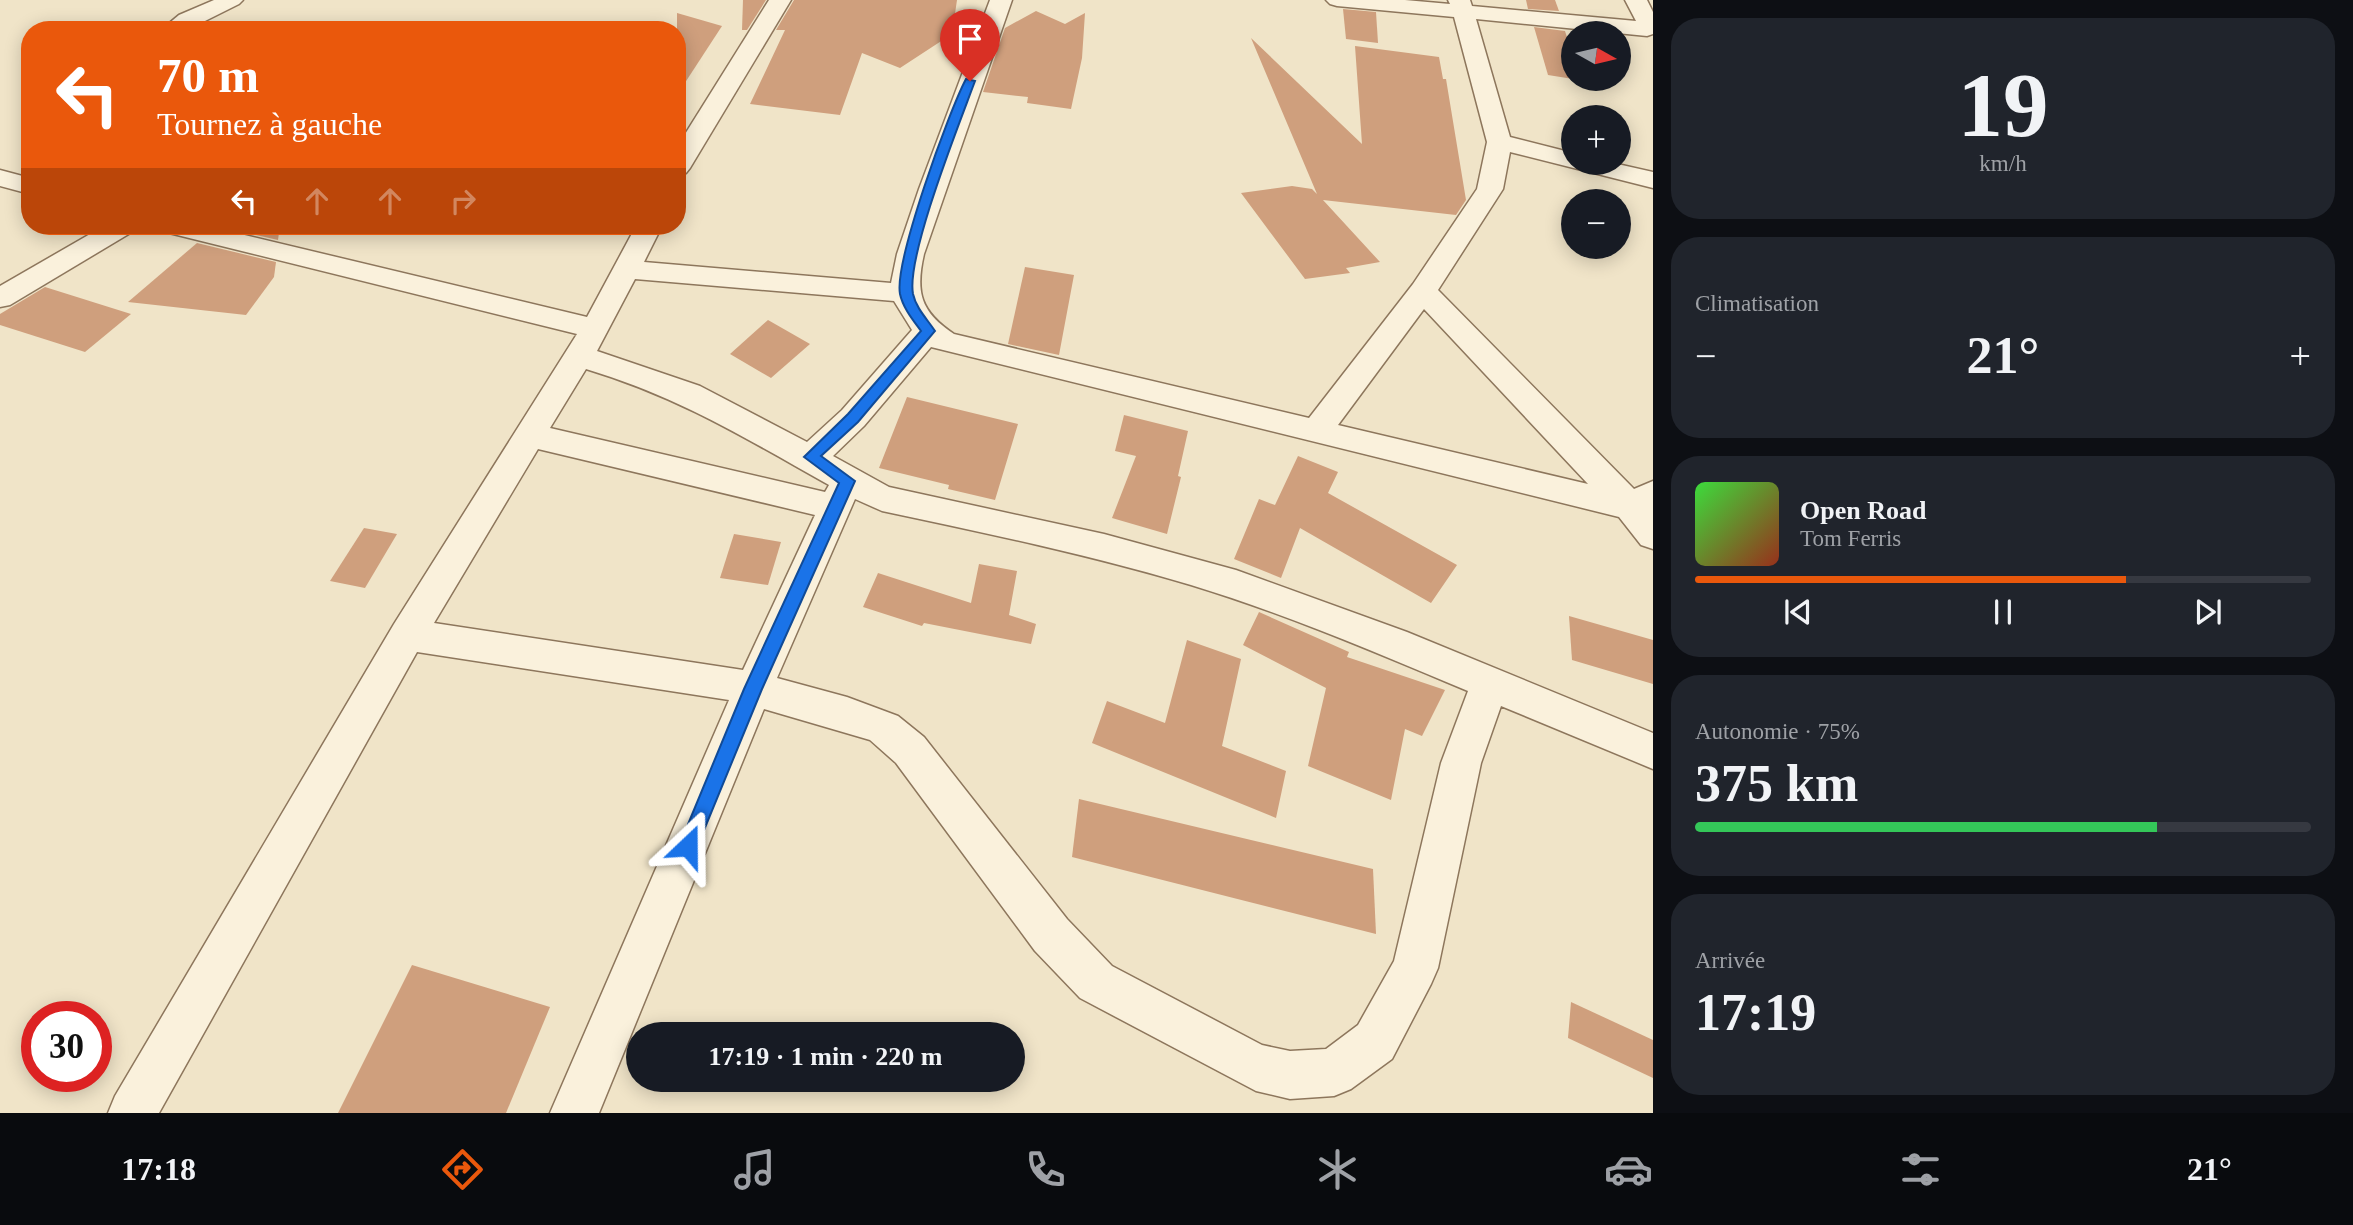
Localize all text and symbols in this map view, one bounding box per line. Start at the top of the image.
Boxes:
pin [940,9,1000,81]
icon: arrive [951,20,989,58]
north arrow [1561,21,1631,91]
map controls [1561,21,1631,259]
text: 70 m [157,48,259,103]
icon: left [42,49,133,140]
text: 19 [1958,55,2049,156]
button: + [1561,105,1631,175]
text: Tournez à gauche [157,106,382,142]
text: km/h [1979,151,2027,176]
icon: left [225,182,263,220]
icon: ahead [298,182,336,220]
icon: ahead [371,182,409,220]
icon: right [444,182,482,220]
button: − [1561,189,1631,259]
text: Climatisation [1695,291,1819,316]
text: 21° [1967,327,2039,384]
text: − [1695,335,1716,377]
text: + [2290,335,2311,377]
text: Open Road [1800,496,1926,525]
text: Tom Ferris [1800,526,1901,551]
icon: previous [1779,593,1817,631]
icon: pause [1984,593,2022,631]
icon: next [2189,593,2227,631]
text: Autonomie · 75% [1695,719,1860,744]
text: 375 km [1695,755,1858,812]
position arrow [651,809,725,883]
text: Arrivée [1695,948,1765,973]
text: 17:19 [1695,984,1816,1041]
speed limit sign: 30 [21,1001,112,1092]
text: 17:19 · 1 min · 220 m [709,1042,943,1071]
icon: directions [438,1145,487,1194]
icon: music [730,1145,779,1194]
icon: phone [1021,1145,1070,1194]
icon: climate [1313,1145,1362,1194]
icon: car [1604,1145,1653,1194]
icon: filters [1896,1145,1945,1194]
text: 17:18 [121,1151,196,1187]
text: 21° [2187,1151,2232,1187]

